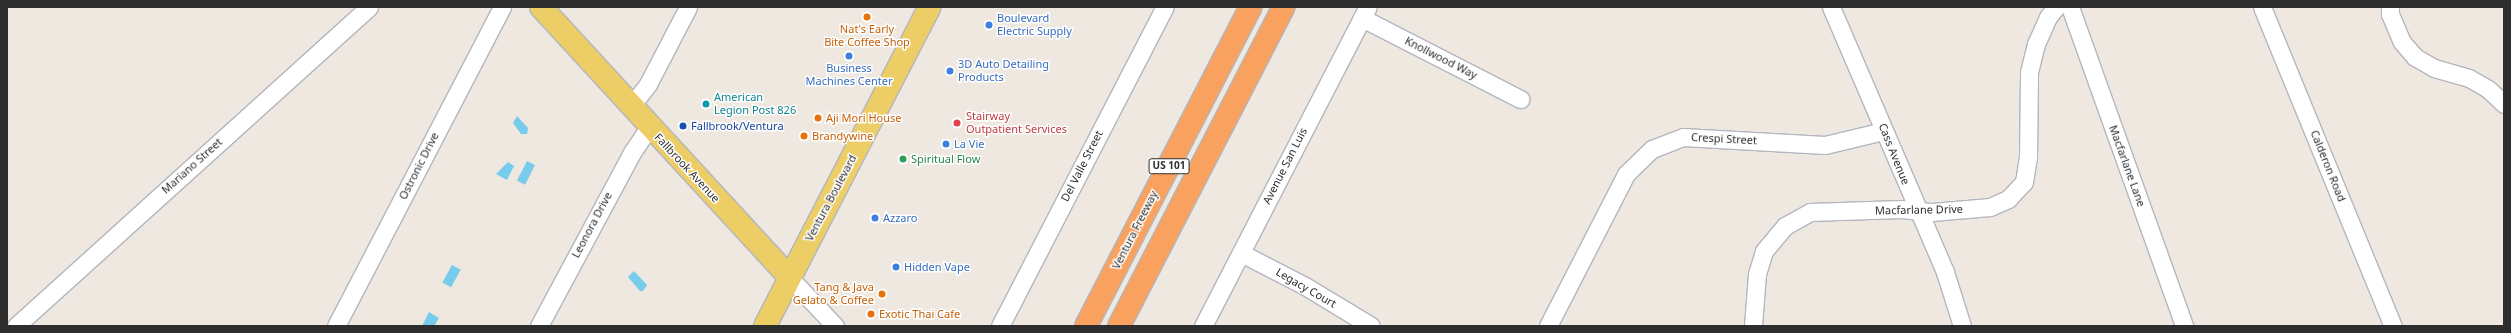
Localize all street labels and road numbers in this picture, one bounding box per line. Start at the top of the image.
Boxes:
street label: Knollwood Way [1403,34,1479,82]
street label: Cass Avenue [1876,121,1912,187]
street label: Macfarlane Lane [2106,123,2148,209]
street label: Avenue San Luis [1260,126,1310,206]
street label: Del Valle Street [1058,128,1106,204]
street label: Calderon Road [2308,128,2348,204]
street label: Ostronic Drive [396,130,442,202]
street label: Fallbrook Avenue [652,131,722,205]
street label: Crespi Street [1691,131,1757,147]
street label: Mariano Street [159,135,225,197]
street label: Ventura Boulevard [803,153,859,243]
road number: US 101 [1148,158,1190,174]
street label: Ventura Freeway [1110,189,1160,271]
street label: Leonora Drive [569,190,615,260]
street label: Macfarlane Drive [1875,203,1963,217]
street label: Legacy Court [1273,265,1339,311]

